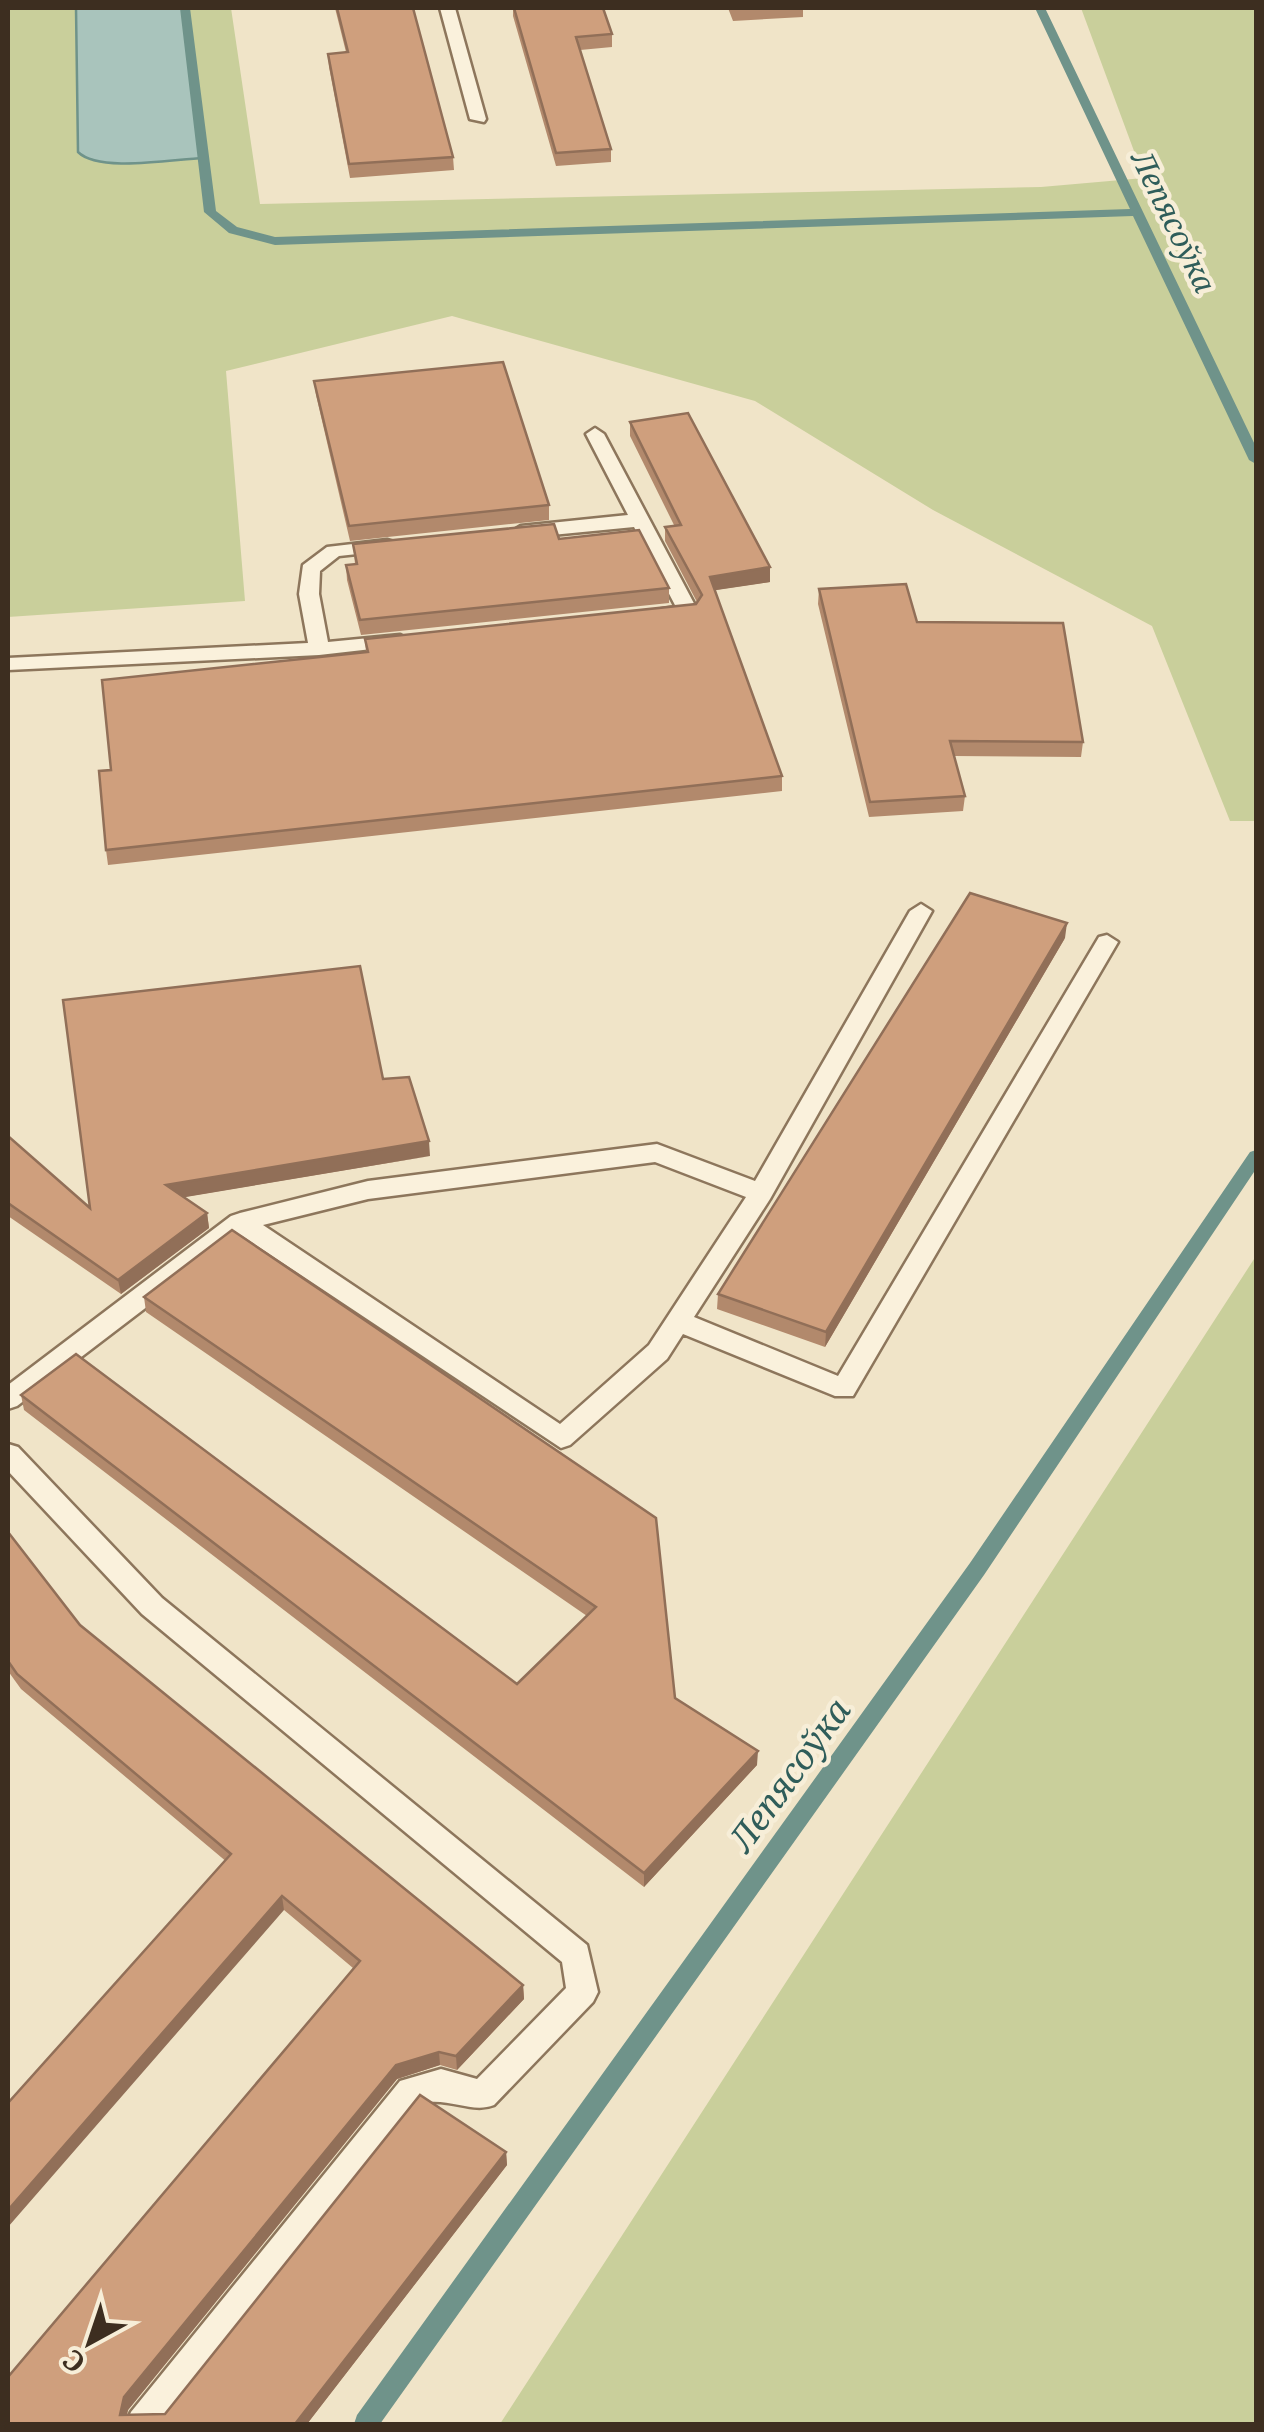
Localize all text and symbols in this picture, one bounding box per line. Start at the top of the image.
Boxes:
water label: Лепясоўка [1121,142,1226,299]
water label: Лепясоўка [716,1688,860,1862]
north arrow [40,2292,140,2392]
text: С [54,2341,93,2382]

